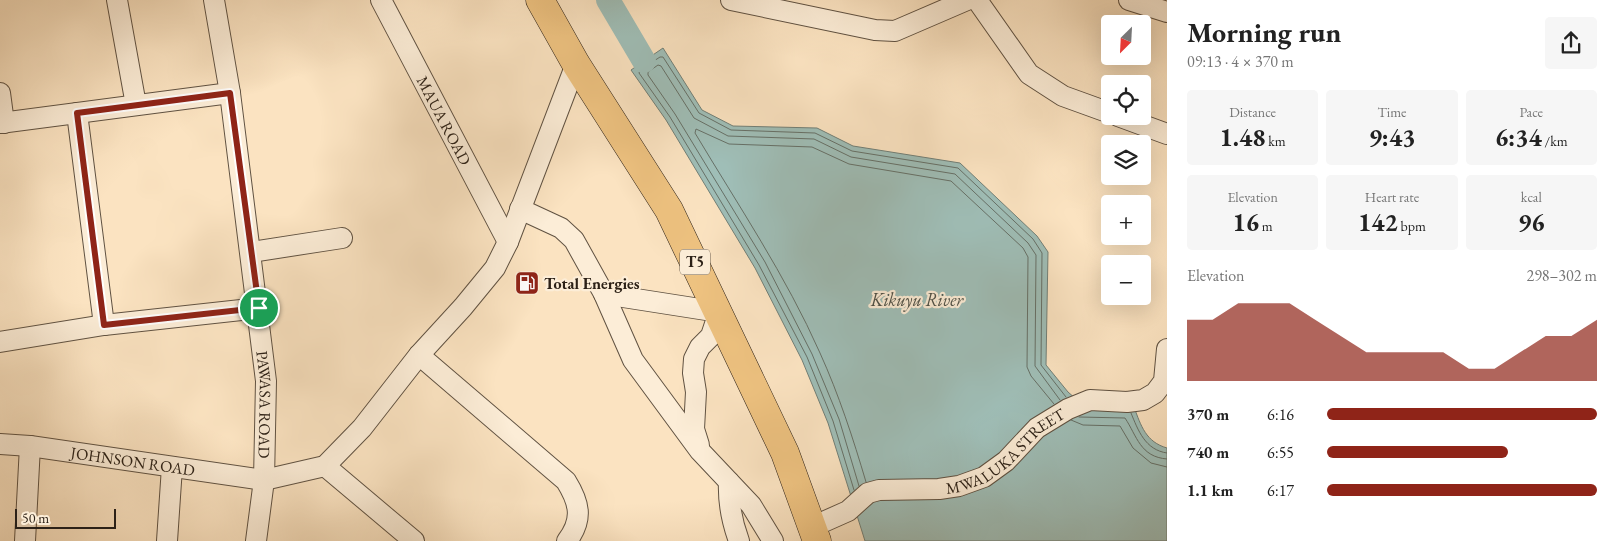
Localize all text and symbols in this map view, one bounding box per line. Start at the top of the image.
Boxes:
text: Morning run [1187,14,1341,50]
north arrow [1101,15,1151,65]
map controls [1101,15,1151,305]
button: share [1545,17,1597,69]
text: 09:13 · 4 × 370 m [1187,51,1294,72]
street label: MAUA ROAD [412,72,476,169]
button: locate [1101,75,1151,125]
text: Distance [1229,103,1276,121]
text: Time [1377,103,1407,121]
text: Pace [1520,103,1543,121]
text: 1.48 [1220,121,1265,153]
text: 9:43 [1369,121,1415,153]
text: 6:34 [1495,121,1542,153]
text: km [1265,132,1286,150]
text: /km [1542,132,1568,150]
button: layers [1101,135,1151,185]
text: Elevation [1227,188,1278,206]
text: Heart rate [1365,188,1419,206]
text: kcal [1521,188,1542,206]
button: + [1101,195,1151,245]
text: 16 [1233,206,1259,238]
text: 142 [1358,206,1398,238]
text: 96 [1518,206,1545,238]
text: m [1259,217,1273,235]
text: bpm [1398,217,1426,235]
road number: T5 [680,250,710,274]
button: − [1101,255,1151,305]
text: Elevation [1187,265,1245,286]
text: 298–302 m [1526,265,1597,286]
fuel station icon: Total Energies [514,270,540,296]
place label: Total Energies [544,273,640,294]
pin [238,287,280,329]
water label: Kikuyu River [870,288,964,312]
icon: arrive [245,294,273,322]
street label: PAWASA ROAD [251,349,276,459]
street label: MWALUKA STREET [944,403,1069,499]
text: 370 m [1187,404,1229,425]
text: 6:16 [1267,404,1294,425]
street label: JOHNSON ROAD [67,442,196,481]
text: 740 m [1187,442,1229,463]
text: 6:55 [1267,442,1294,463]
text: 1.1 km [1187,480,1233,501]
text: 6:17 [1267,480,1294,501]
scale bar [15,506,116,529]
text: 50 m [22,509,49,527]

